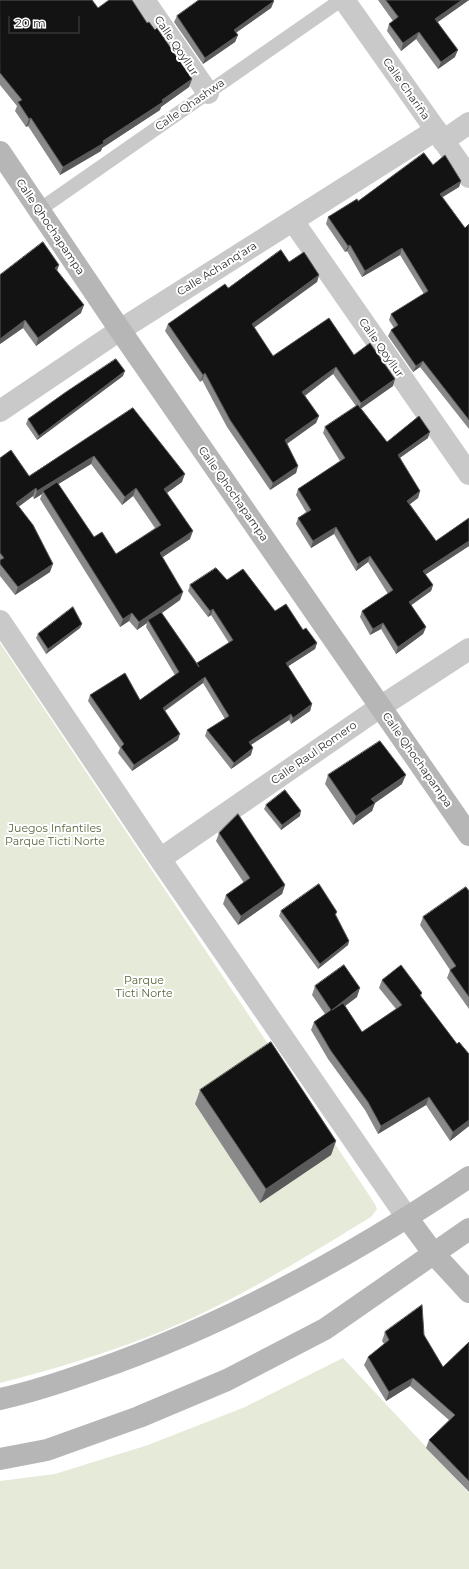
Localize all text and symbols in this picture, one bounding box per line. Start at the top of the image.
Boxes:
scale bar [10,8,82,34]
street label: Calle Qoyllur [151,14,201,78]
text: 20 m [15,15,46,30]
street label: Calle Chariña [380,55,432,123]
street label: Calle Qhashwa [153,76,227,134]
street label: Calle Qhochapampa [13,177,87,277]
street label: Calle Achanq'ara [175,239,259,299]
street label: Calle Qoyllur [356,316,406,380]
street label: Calle Qhochapampa [195,444,271,544]
street label: Calle Qhochapampa [379,710,455,810]
street label: Calle Raul Romero [269,718,359,788]
park label: Juegos Infantiles Parque Ticti Norte [5,822,105,848]
park label: Parque Ticti Norte [115,974,173,1000]

